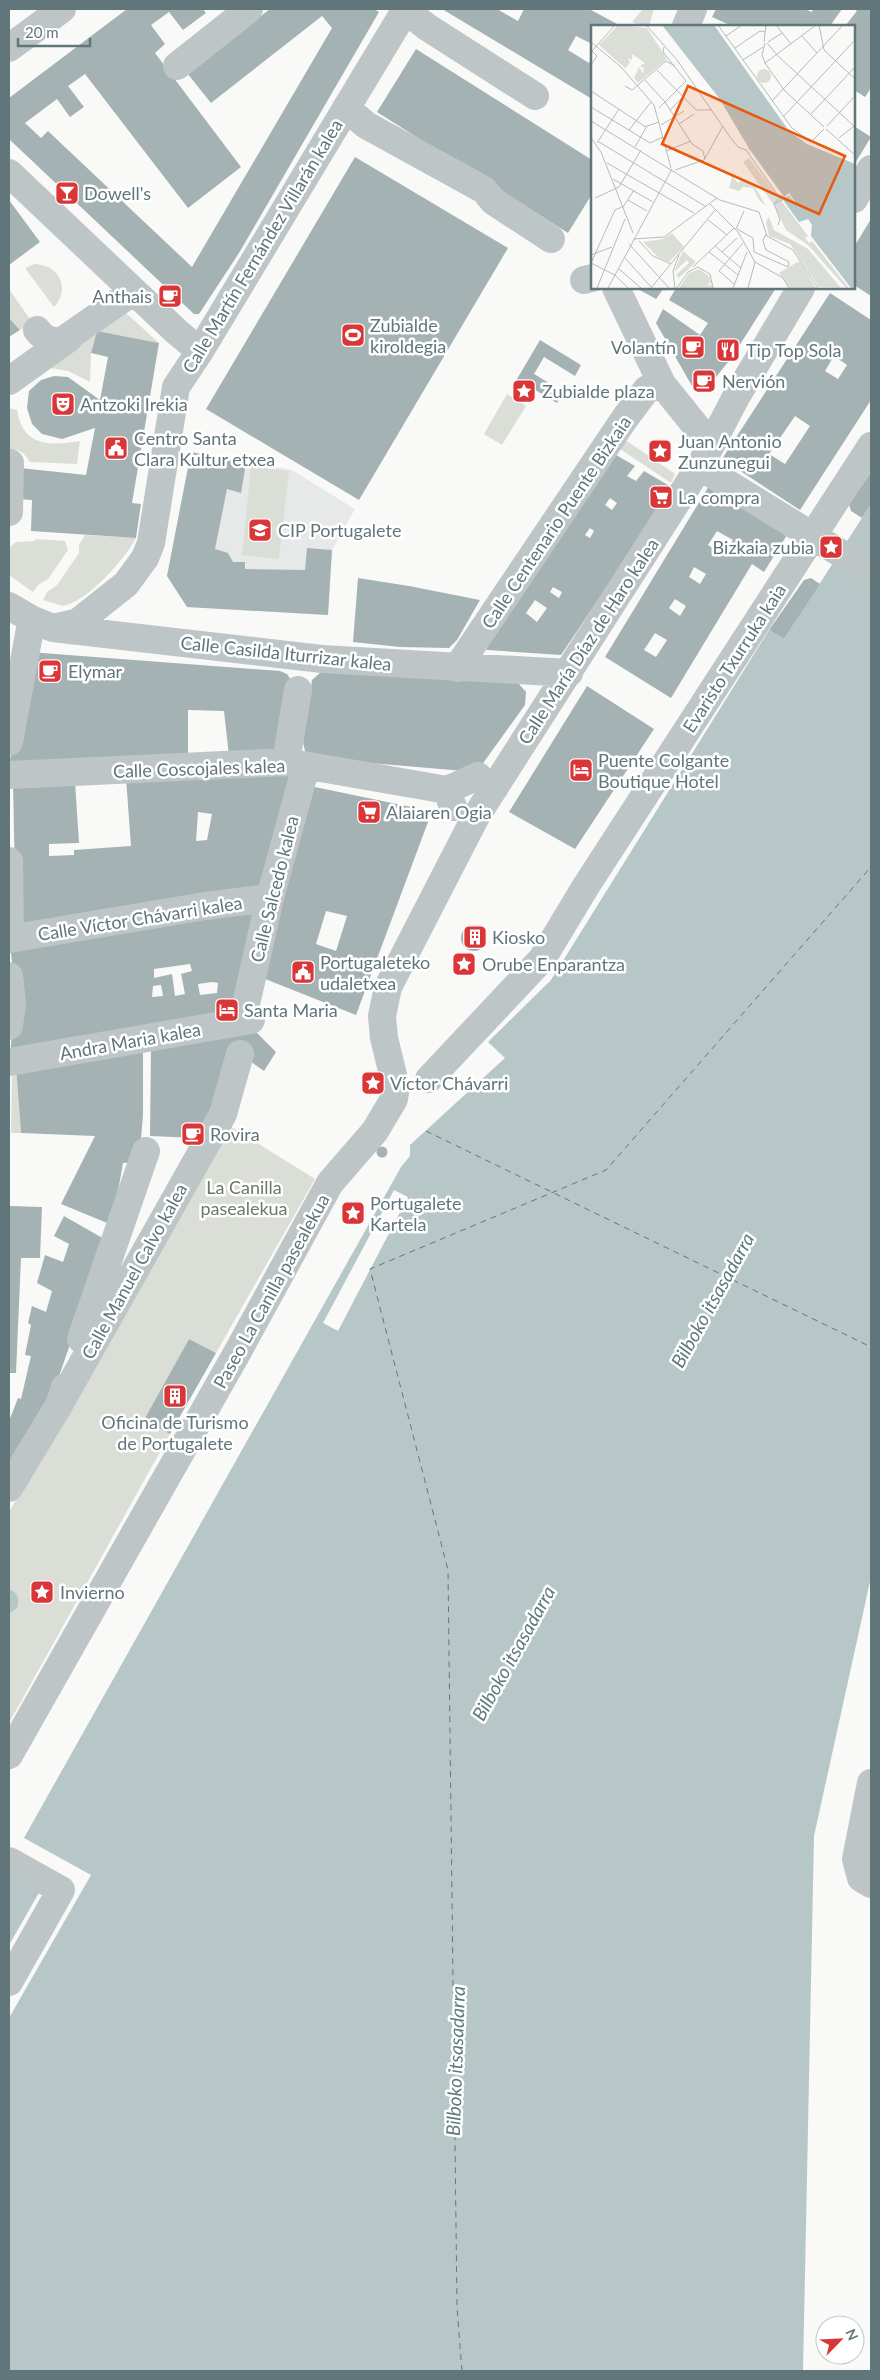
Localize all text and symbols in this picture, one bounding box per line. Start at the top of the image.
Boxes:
scale bar [18,15,90,47]
text: 20 m [25,23,59,41]
inset map [591,25,855,289]
street label: Calle Martín Fernández Villarán kalea [177,115,347,377]
bar icon: Dowell's [54,180,80,206]
place label: Dowell's [84,182,151,204]
cafe icon: Anthais [157,283,183,309]
place label: Anthais [92,285,152,307]
place label: Zubialde kiroldegia [370,314,446,357]
sports icon: Zubialde kiroldegia [340,322,366,348]
cafe icon: Volantín [680,334,706,360]
place label: Volantín [611,336,676,358]
restaurant icon: Tip Top Sola [715,337,741,363]
place label: Tip Top Sola [746,339,842,361]
cafe icon: Nervión [691,368,717,394]
place label: Nervión [722,370,785,392]
place icon: Zubialde plaza [511,378,537,404]
place label: Zubialde plaza [542,380,655,402]
theatre icon: Antzoki Irekia [50,391,76,417]
place label: Antzoki Irekia [80,393,188,415]
street label: Calle Centenario Puente Bizkaia [477,412,635,632]
place label: Centro Santa Clara Kultur etxea [134,427,275,470]
place label: Juan Antonio Zunzunegui [678,430,782,473]
public building icon: Centro Santa Clara Kultur etxea [103,435,129,461]
place icon: Juan Antonio Zunzunegui [647,438,673,464]
supermarket icon: La compra [648,484,674,510]
place label: La compra [678,486,760,508]
school or university icon: CIP Portugalete [247,517,273,543]
place label: CIP Portugalete [278,519,401,541]
street label: Calle María Díaz de Haro kalea [513,534,663,748]
place icon: Bizkaia zubia [818,534,844,560]
place label: Bizkaia zubia [713,536,814,558]
street label: Evaristo Txurruka kaia [678,580,790,736]
street label: Calle Casilda Iturrizar kalea [179,631,393,675]
cafe icon: Elymar [37,658,63,684]
place label: Elymar [68,660,123,682]
place label: Puente Colgante Boutique Hotel [598,749,729,792]
street label: Calle Coscojales kalea [113,754,285,782]
hotel icon: Puente Colgante Boutique Hotel [568,757,594,783]
supermarket icon: Alaiaren Ogia [356,799,382,825]
place label: Alaiaren Ogia [386,801,492,823]
street label: Calle Salcedo kalea [245,814,303,964]
street label: Calle Víctor Chávarri kalea [36,891,244,945]
building icon: Kiosko [462,924,488,950]
place label: Kiosko [492,926,545,948]
place label: Portugaleteko udaletxea [320,951,430,994]
place icon: Orube Enparantza [451,951,477,977]
place label: Orube Enparantza [482,953,625,975]
public building icon: Portugaleteko udaletxea [290,959,316,985]
hotel icon: Santa Maria [214,997,240,1023]
place label: Santa Maria [244,999,338,1021]
street label: Andra Maria kalea [58,1018,202,1064]
place icon: Víctor Chávarri [360,1070,386,1096]
place label: Víctor Chávarri [390,1072,508,1094]
cafe icon: Rovira [180,1121,206,1147]
place label: Rovira [210,1123,260,1145]
park label: La Canilla pasealekua [200,1176,288,1219]
street label: Calle Manuel Calvo kalea [77,1179,191,1363]
street label: Paseo La Canilla pasealekua [208,1190,334,1392]
place label: Portugalete Kartela [370,1192,462,1235]
place icon: Portugalete Kartela [340,1200,366,1226]
water label: Bilboko itsasadarra [666,1229,758,1371]
building icon: Oficina de Turismo de Portugalete [162,1383,188,1409]
place label: Oficina de Turismo de Portugalete [101,1411,249,1454]
place icon: Invierno [29,1579,55,1605]
place label: Invierno [60,1581,125,1603]
water label: Bilboko itsasadarra [467,1582,559,1724]
water label: Bilboko itsasadarra [441,1986,469,2136]
north arrow [815,2315,865,2365]
text: N [842,2326,862,2343]

